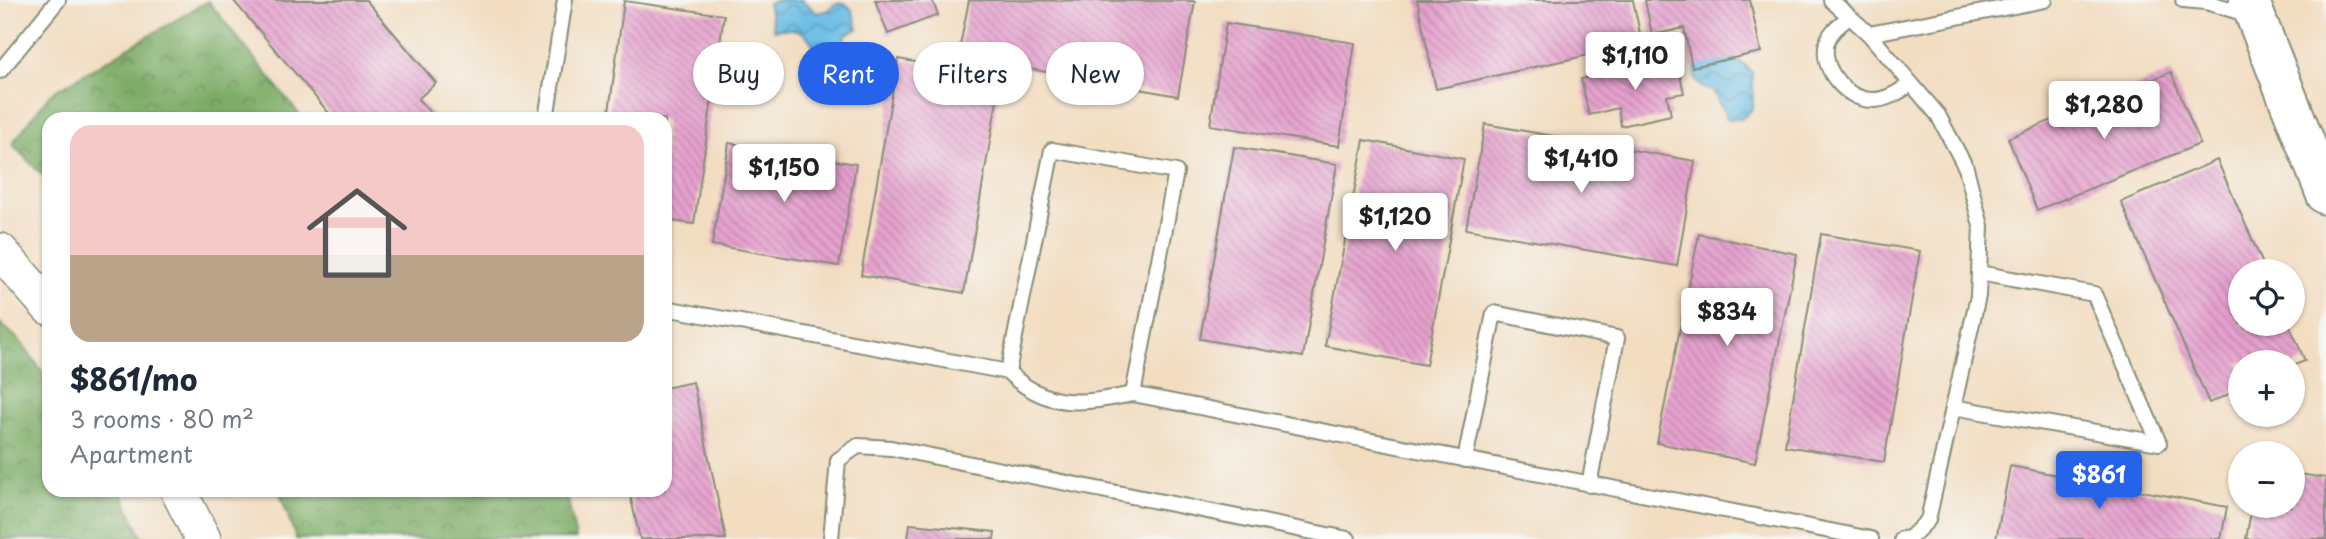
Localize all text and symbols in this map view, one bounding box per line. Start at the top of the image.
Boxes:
pin: $1,110 [1578,32,1692,92]
text: $1,110 [1602,37,1668,72]
chip: Buy [693,42,784,105]
chip: Rent [798,42,899,105]
chip: Filters [913,42,1032,105]
chip: New [1046,42,1144,105]
pin: $1,280 [2047,82,2161,141]
text: $1,280 [2065,86,2143,121]
pin: $1,410 [1524,136,1638,195]
text: $1,410 [1544,140,1618,175]
pin: $1,150 [727,144,841,204]
text: $1,150 [748,149,820,184]
icon: home [294,170,420,296]
pin: $1,120 [1338,194,1452,253]
text: $1,120 [1359,198,1431,233]
map controls [2228,259,2305,518]
button: locate [2228,259,2305,336]
pin: $834 [1686,288,1768,348]
text: $834 [1697,293,1757,328]
button: + [2228,350,2305,427]
text: $861/mo [70,356,197,401]
text: 3 rooms · 80 m² [70,401,254,436]
text: Apartment [70,436,193,471]
button: − [2228,441,2305,518]
pin: $861 [2058,452,2140,511]
text: $861 [2072,456,2126,491]

